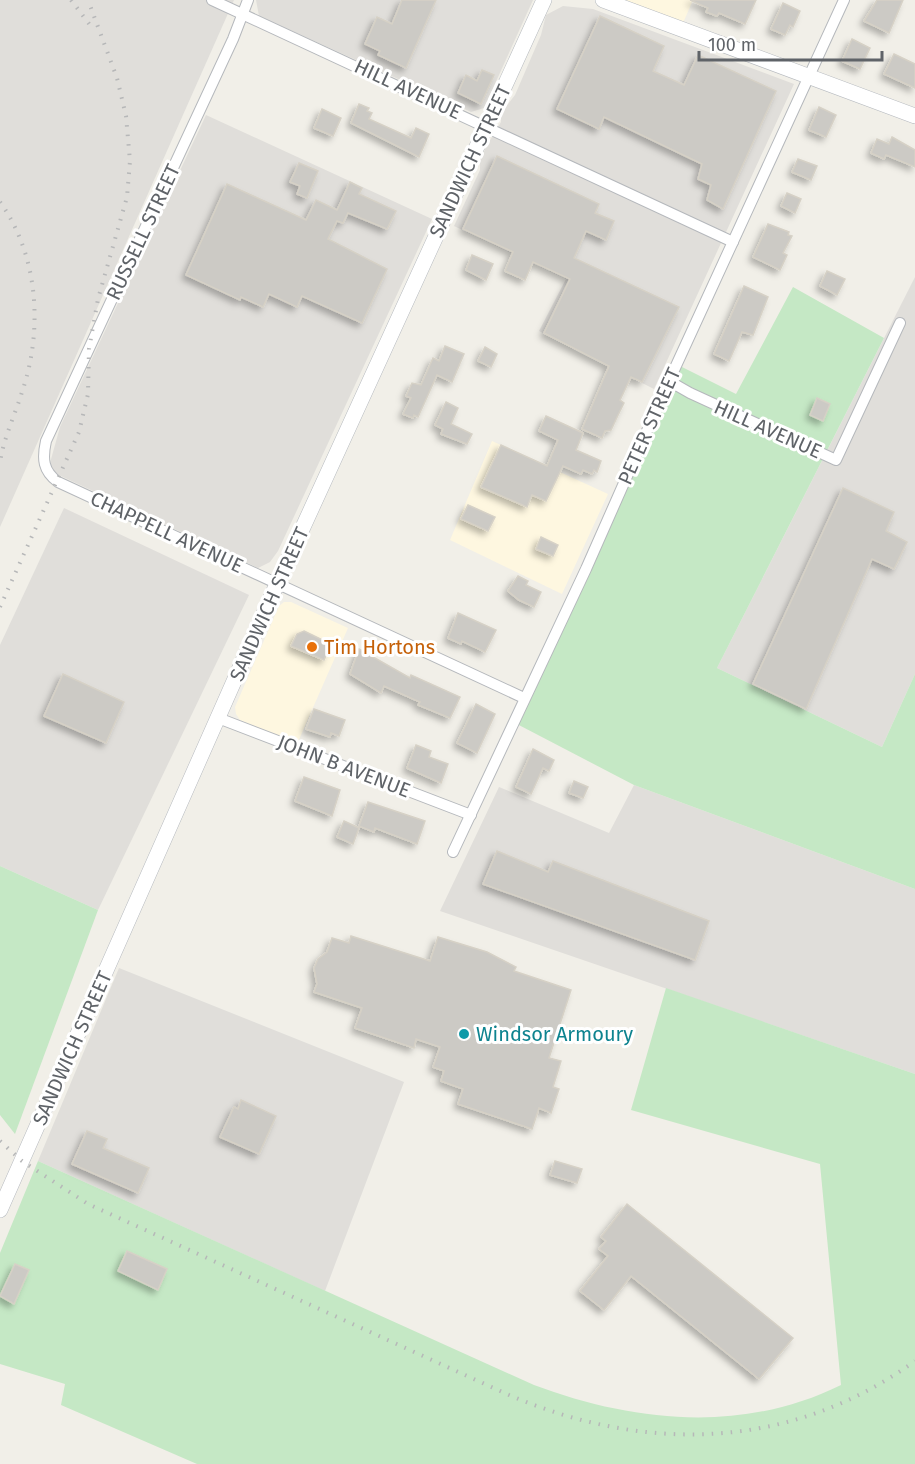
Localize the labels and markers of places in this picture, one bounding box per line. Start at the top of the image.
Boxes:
place label: Tim Hortons [324,635,435,659]
marker: Tim Hortons [305,640,319,654]
place label: Windsor Armoury [476,1022,633,1046]
marker: Windsor Armoury [457,1027,471,1041]

